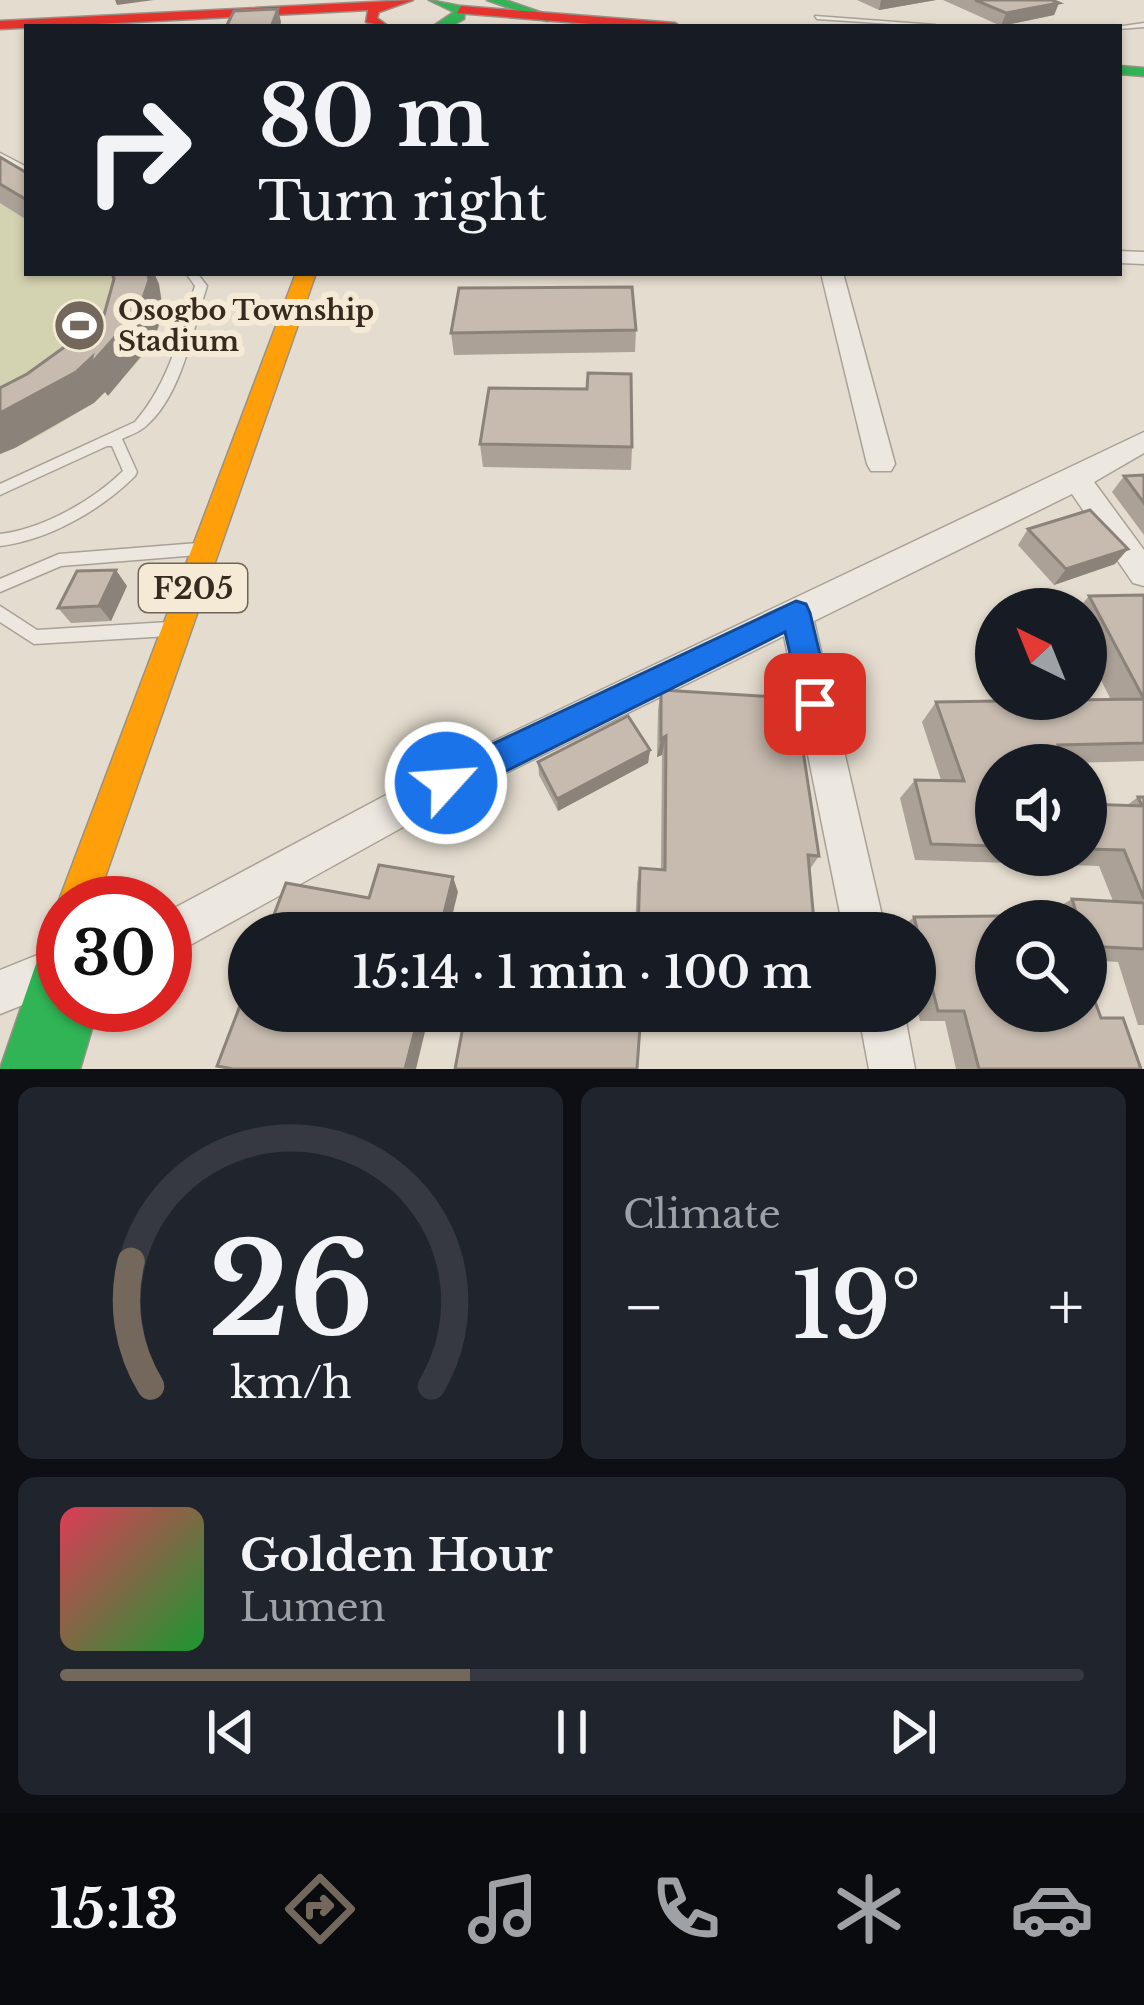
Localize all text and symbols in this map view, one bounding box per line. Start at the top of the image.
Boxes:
text: 80 m [258,65,490,169]
icon: right [60,72,216,228]
text: Turn right [258,168,547,235]
place label: Osogbo Township Stadium [118,294,374,358]
sports icon: Osogbo Township Stadium [51,298,107,354]
road number: F205 [139,564,247,612]
north arrow [975,588,1107,720]
map controls [975,588,1107,1032]
pin [764,653,866,755]
icon: arrive [782,671,848,737]
position arrow [383,720,509,846]
button: sound [975,744,1107,876]
speed limit sign: 30 [36,876,192,1032]
button: search [975,900,1107,1032]
text: 15:14 · 1 min · 100 m [352,944,812,1000]
text: Climate [623,1190,781,1239]
text: 26 [208,1214,373,1369]
text: 19° [791,1251,921,1362]
text: − [623,1266,665,1348]
text: + [1048,1266,1084,1348]
text: km/h [230,1356,351,1410]
text: Golden Hour [240,1527,553,1583]
text: Lumen [240,1583,386,1632]
icon: previous [198,1699,264,1765]
icon: pause [539,1699,605,1765]
icon: next [880,1699,946,1765]
icon: directions [278,1867,362,1951]
icon: music [461,1867,545,1951]
icon: phone [644,1867,728,1951]
icon: climate [827,1867,911,1951]
icon: car [1010,1867,1094,1951]
text: 15:13 [50,1876,179,1943]

